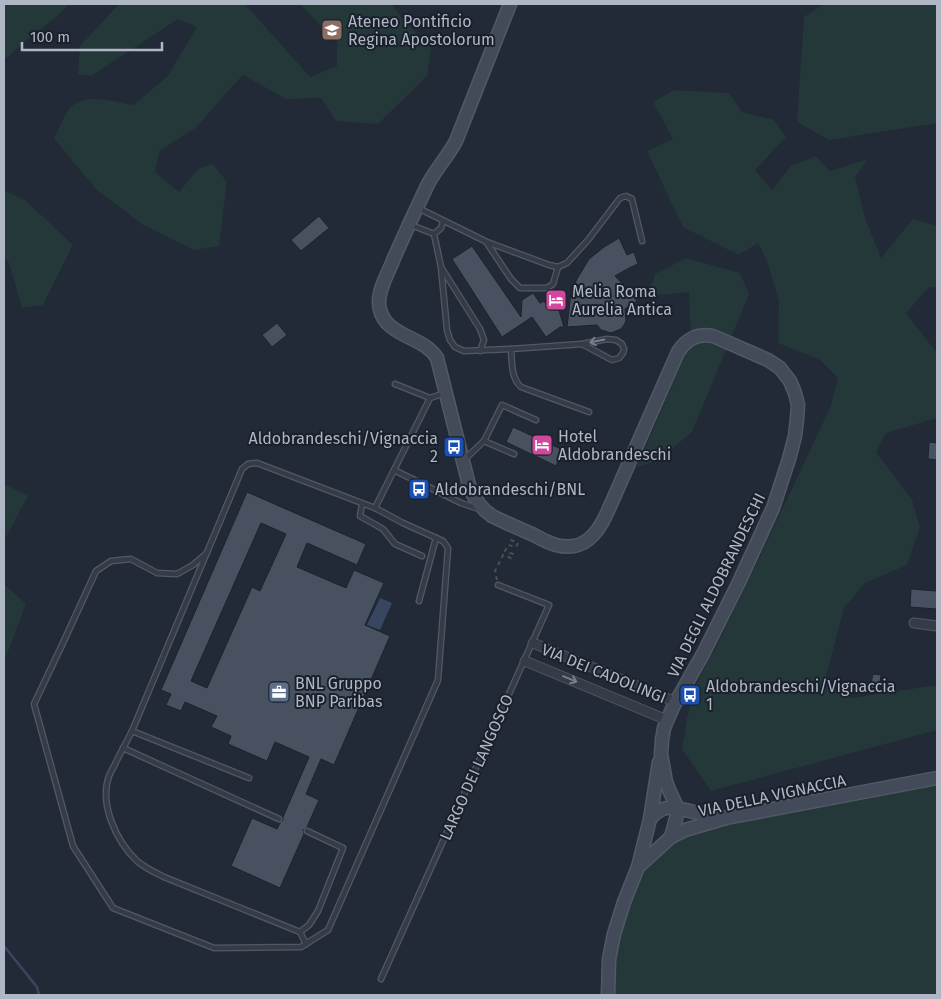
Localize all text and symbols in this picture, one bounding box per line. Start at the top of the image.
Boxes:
place label: Ateneo Pontificio Regina Apostolorum [348,12,495,49]
school or university icon: Ateneo Pontificio Regina Apostolorum [320,18,344,42]
scale bar [22,20,162,52]
text: 100 m [30,28,70,46]
place label: Melia Roma Aurelia Antica [572,282,672,319]
hotel icon: Melia Roma Aurelia Antica [544,288,568,312]
one-way arrow [589,337,605,347]
place label: Hotel Aldobrandeschi [558,427,671,464]
place label: Aldobrandeschi/Vignaccia 2 [248,429,438,466]
hotel icon: Hotel Aldobrandeschi [530,433,554,457]
bus stop icon: Aldobrandeschi/Vignaccia 2 [442,435,466,459]
bus stop icon: Aldobrandeschi/BNL [407,477,431,501]
place label: Aldobrandeschi/BNL [435,480,585,499]
street label: VIA DEGLI ALDOBRANDESCHI [663,490,769,680]
street label: VIA DEI CADOLINGI [539,640,669,707]
place label: BNL Gruppo BNP Paribas [295,674,382,711]
one-way arrow [562,675,577,685]
place label: Aldobrandeschi/Vignaccia 1 [706,677,896,714]
office icon: BNL Gruppo BNP Paribas [267,680,291,704]
bus stop icon: Aldobrandeschi/Vignaccia 1 [678,683,702,707]
street label: LARGO DEI LANGOSCO [436,691,517,843]
street label: VIA DELLA VIGNACCIA [697,770,848,820]

